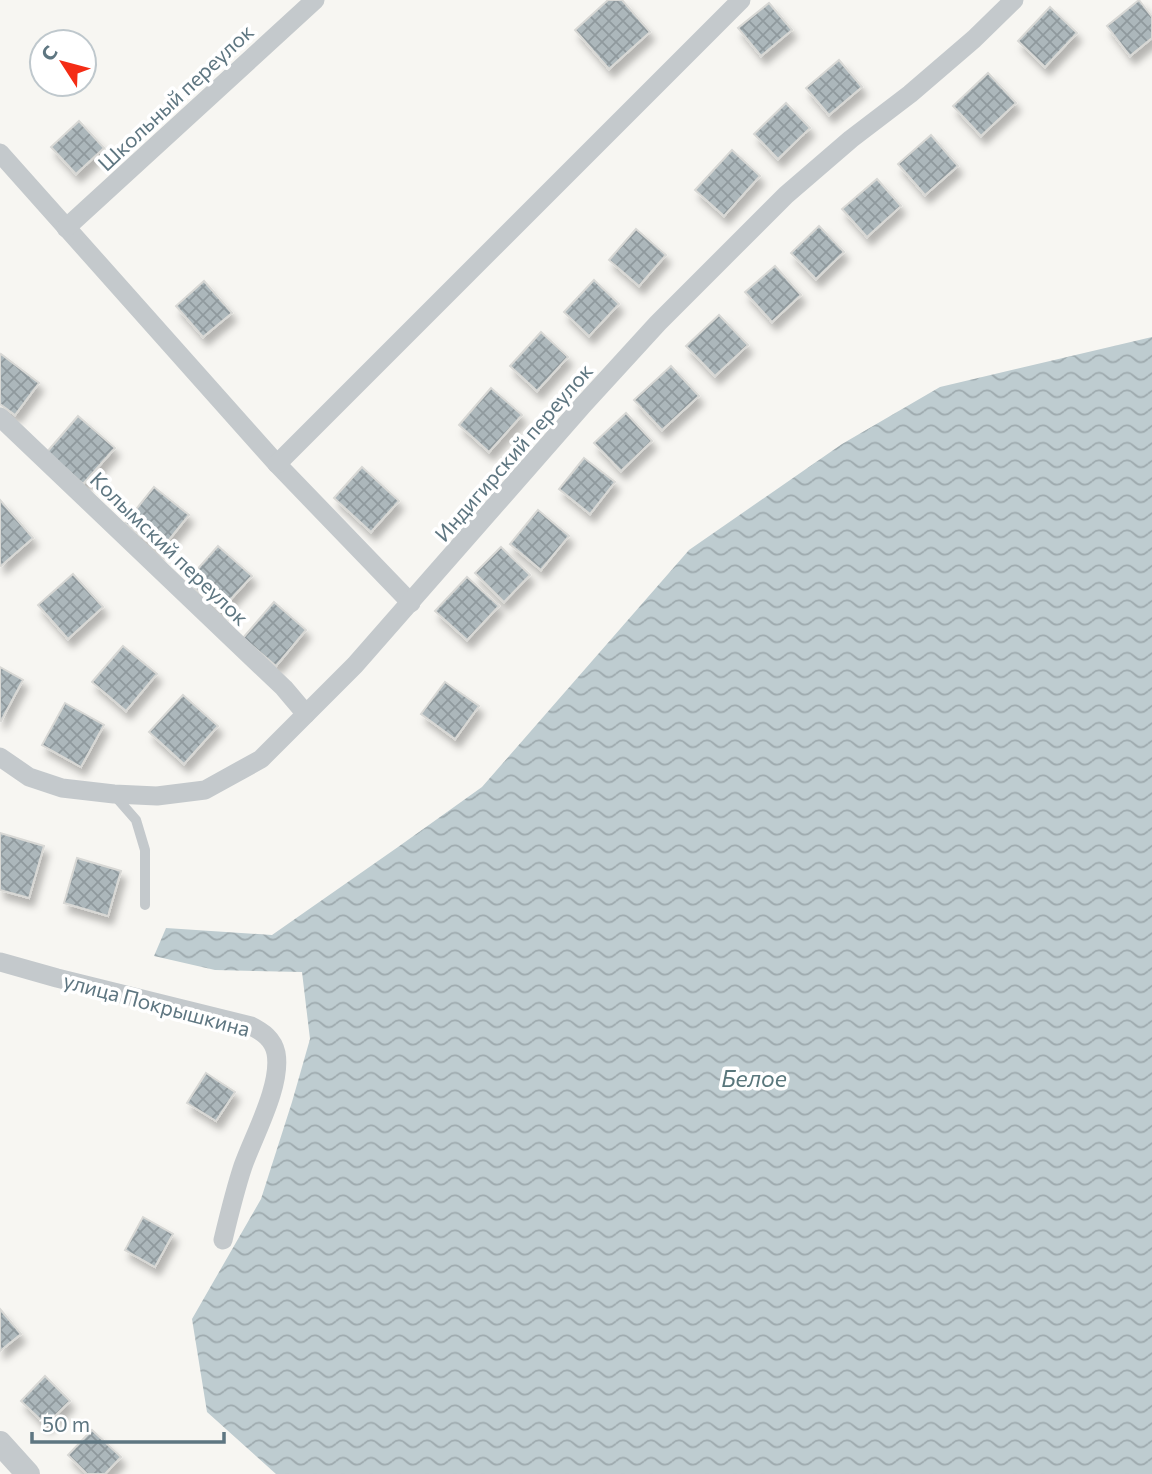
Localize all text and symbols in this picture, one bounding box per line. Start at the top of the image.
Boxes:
street label: Школьный переулок [92,18,258,176]
north arrow [28,28,98,98]
text: С [36,41,62,65]
street label: Индигирский переулок [429,358,597,546]
street label: Колымский переулок [86,466,254,630]
street label: улица Покрышкина [61,967,253,1041]
water label: Белое [721,1064,787,1092]
scale bar [32,1400,224,1444]
text: 50 m [42,1411,90,1436]

